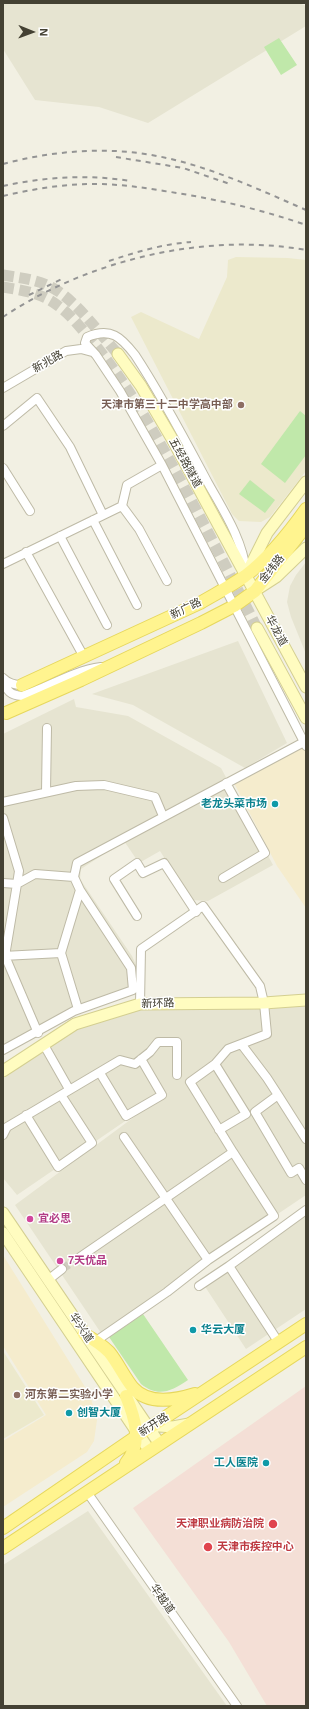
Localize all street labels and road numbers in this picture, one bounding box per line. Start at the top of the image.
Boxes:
street label: 新兆路 [30,348,66,376]
street label: 五经路隧道 [166,436,204,490]
street label: 金纬路 [256,552,288,586]
street label: 新广路 [168,596,204,622]
street label: 华龙道 [262,613,290,649]
street label: 新环路 [141,997,175,1011]
street label: 华兴道 [66,1311,96,1345]
street label: 新开路 [137,1410,171,1440]
street label: 华越道 [147,1582,177,1616]

